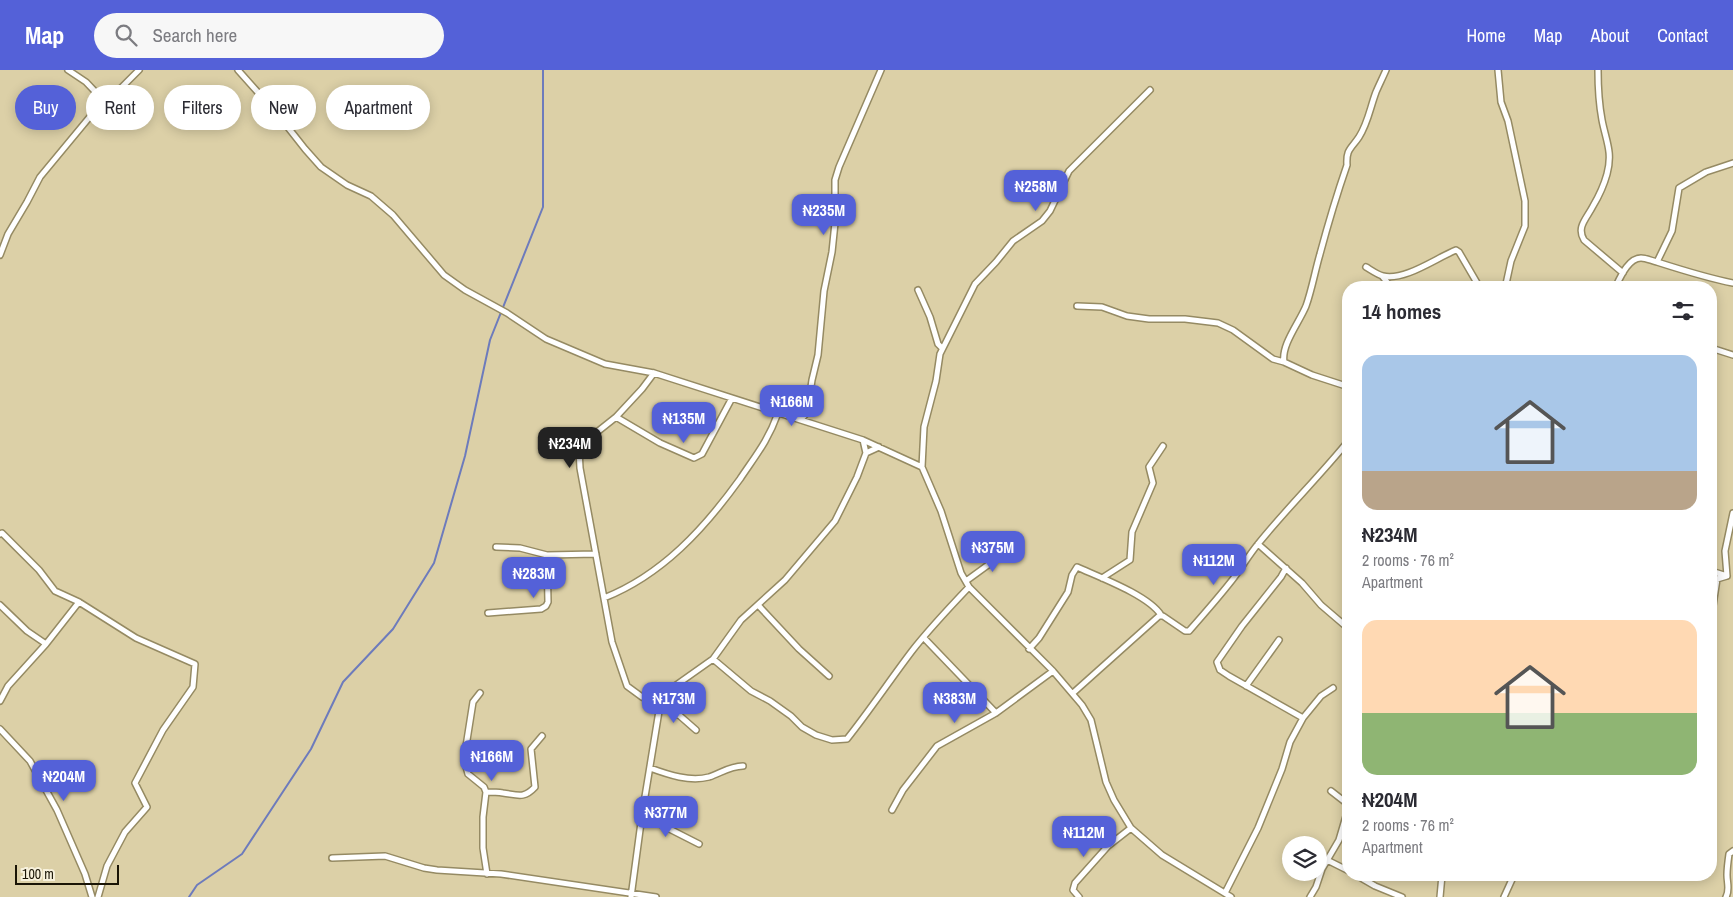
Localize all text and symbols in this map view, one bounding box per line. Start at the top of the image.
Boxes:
search box [94,13,444,58]
text: Map [25,19,64,51]
icon: search [112,21,140,49]
text: Search here [152,22,237,48]
text: Home [1466,23,1506,48]
text: Map [1534,23,1563,48]
text: About [1591,23,1629,48]
text: Contact [1657,23,1708,48]
chip: Buy [15,85,76,130]
chip: Rent [86,85,154,130]
chip: Filters [164,85,241,130]
chip: New [251,85,316,130]
chip: Apartment [326,85,430,130]
pin: ₦258M [1001,170,1071,212]
text: ₦258M [1015,175,1057,197]
pin: ₦235M [789,194,859,236]
text: ₦235M [803,199,845,221]
text: 14 homes [1362,297,1441,326]
icon: filters [1669,297,1697,325]
pin: ₦166M [757,384,827,427]
icon: home [1485,387,1575,477]
text: ₦166M [771,390,813,412]
pin: ₦135M [649,402,719,444]
text: ₦135M [663,407,705,429]
pin: ₦234M [535,426,605,469]
text: ₦234M [549,432,591,454]
text: ₦234M [1362,520,1418,549]
pin: ₦375M [958,530,1028,573]
text: ₦375M [972,536,1014,558]
pin: ₦112M [1179,544,1249,586]
text: ₦112M [1193,549,1235,571]
text: 2 rooms · 76 m² [1362,549,1454,571]
pin: ₦283M [499,556,569,599]
text: ₦283M [513,562,555,584]
text: Apartment [1362,571,1423,593]
icon: home [1485,652,1575,742]
pin: ₦173M [639,682,709,724]
pin: ₦383M [920,682,990,724]
text: ₦173M [653,687,695,709]
text: ₦383M [934,687,976,709]
pin: ₦166M [457,740,527,782]
text: ₦166M [471,745,513,767]
pin: ₦204M [29,760,99,802]
text: ₦204M [43,765,85,787]
text: ₦204M [1362,785,1418,814]
pin: ₦377M [631,796,701,838]
text: ₦377M [645,801,687,823]
text: 2 rooms · 76 m² [1362,814,1454,836]
pin: ₦112M [1049,816,1119,858]
text: ₦112M [1063,821,1105,843]
map controls [1282,836,1327,881]
button: layers [1282,836,1327,881]
text: Apartment [1362,836,1423,858]
scale bar [15,862,119,885]
text: 100 m [22,865,54,883]

